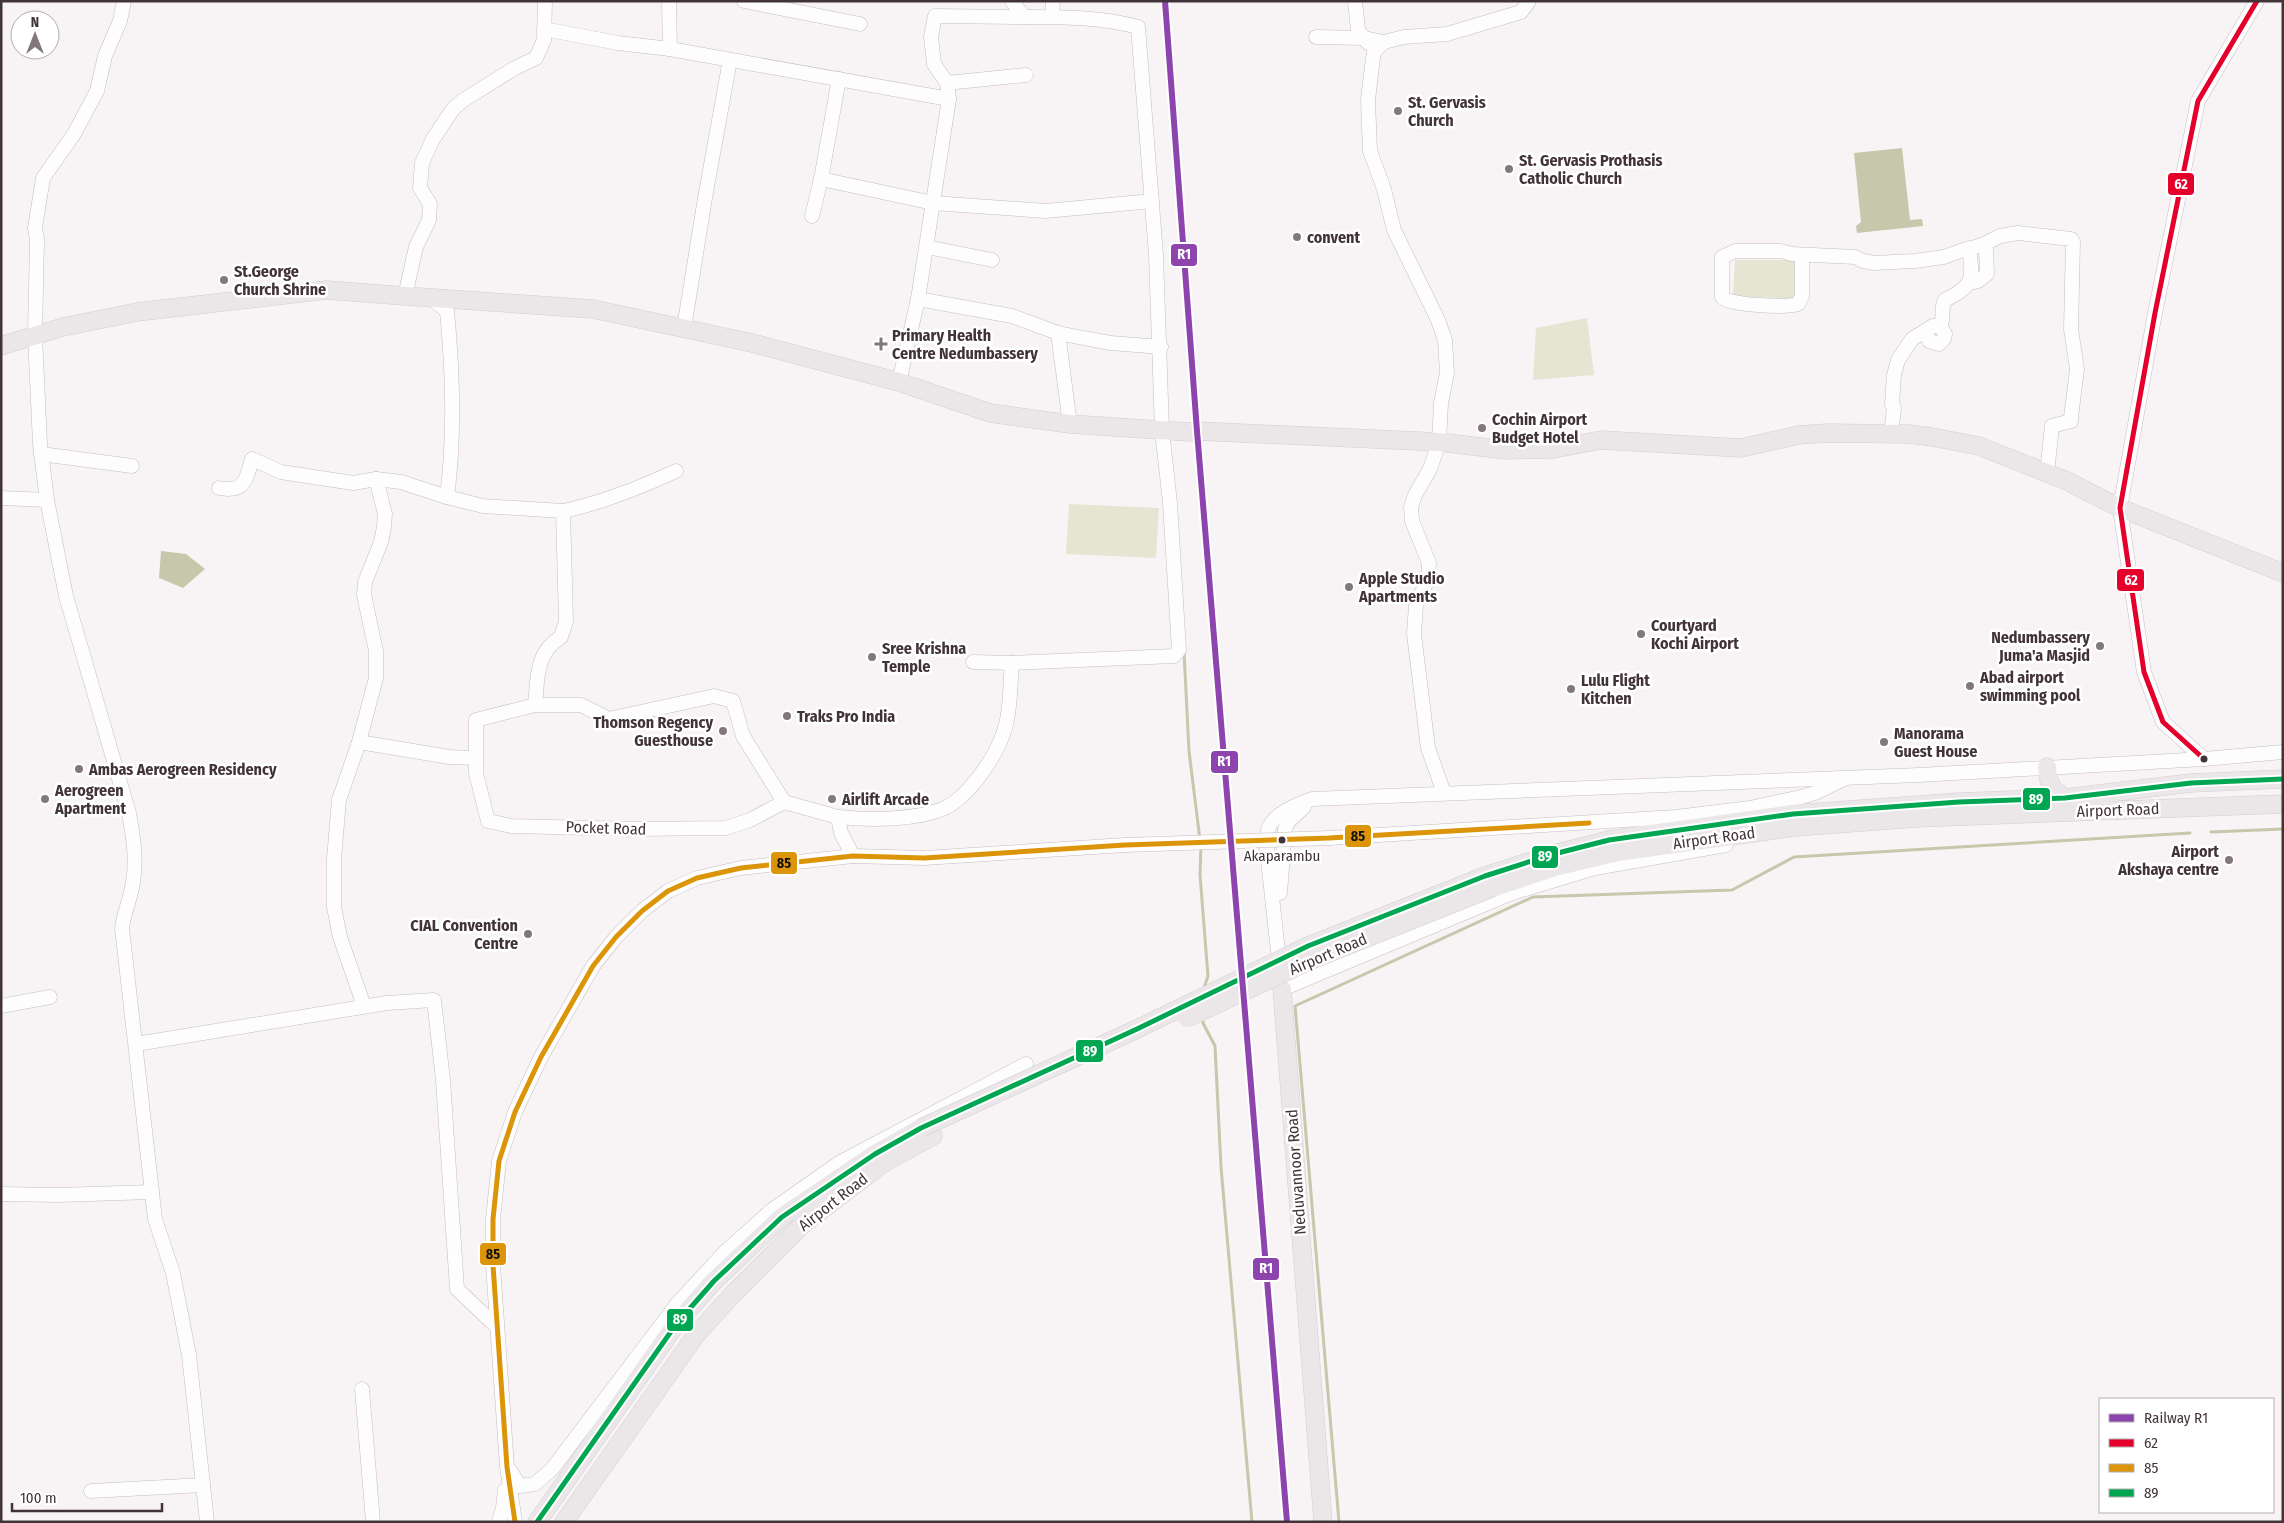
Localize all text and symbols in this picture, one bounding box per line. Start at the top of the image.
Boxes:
north arrow [10,10,60,60]
text: N [31,14,39,31]
place label: St. Gervasis Church [1408,93,1486,130]
marker: St. Gervasis Church [1392,105,1404,117]
place label: St. Gervasis Prothasis Catholic Church [1519,151,1662,188]
marker: St. Gervasis Prothasis Catholic Church [1503,163,1515,175]
line badge: 62 [2167,172,2195,196]
text: 62 [2174,176,2188,193]
place label: convent [1307,228,1360,247]
marker: convent [1291,231,1303,243]
line badge: R1 [1170,243,1198,267]
text: R1 [1177,246,1191,263]
place label: St.George Church Shrine [234,262,326,299]
marker: St.George Church Shrine [218,274,230,286]
place label: Primary Health Centre Nedumbassery [892,326,1038,363]
marker: Primary Health Centre Nedumbassery [874,337,888,351]
place label: Cochin Airport Budget Hotel [1492,410,1588,447]
marker: Cochin Airport Budget Hotel [1476,422,1488,434]
line badge: 62 [2116,568,2145,592]
place label: Apple Studio Apartments [1358,569,1445,606]
text: 62 [2124,572,2138,589]
marker: Apple Studio Apartments [1343,581,1355,593]
place label: Courtyard Kochi Airport [1651,616,1739,653]
marker: Courtyard Kochi Airport [1635,628,1647,640]
place label: Nedumbassery Juma'a Masjid [1991,628,2090,665]
place label: Sree Krishna Temple [882,639,966,676]
marker: Nedumbassery Juma'a Masjid [2094,640,2106,652]
marker: Sree Krishna Temple [866,651,878,663]
place label: Abad airport swimming pool [1979,668,2081,705]
place label: Lulu Flight Kitchen [1581,671,1650,708]
marker: Abad airport swimming pool [1964,680,1976,692]
marker: Lulu Flight Kitchen [1565,683,1577,695]
place label: Traks Pro India [797,707,895,726]
marker: Traks Pro India [781,710,793,722]
place label: Thomson Regency Guesthouse [593,713,713,750]
place label: Manorama Guest House [1894,724,1977,761]
marker: Thomson Regency Guesthouse [717,725,729,737]
marker: Manorama Guest House [1878,736,1890,748]
line badge: R1 [1210,750,1239,774]
text: R1 [1217,753,1231,770]
unlabelled marker [2199,754,2209,764]
place label: Ambas Aerogreen Residency [88,760,277,779]
marker: Ambas Aerogreen Residency [73,763,85,775]
place label: Aerogreen Apartment [54,781,126,818]
line badge: 89 [2022,787,2051,811]
place label: Airlift Arcade [841,790,929,809]
text: 89 [2029,791,2043,808]
marker: Aerogreen Apartment [39,793,51,805]
marker: Airlift Arcade [826,793,838,805]
street label: Airport Road [2076,799,2160,821]
street label: Pocket Road [565,817,647,839]
street label: Airport Road [1672,823,1756,853]
line badge: 85 [1344,824,1372,848]
text: 85 [1351,828,1365,845]
marker: Akaparambu [1277,835,1287,845]
place label: Airport Akshaya centre [2117,842,2219,879]
line badge: 89 [1531,845,1559,869]
place label: Akaparambu [1244,847,1320,865]
text: 89 [1538,848,1552,865]
line badge: 85 [770,851,798,875]
marker: Airport Akshaya centre [2223,854,2235,866]
text: 85 [777,855,791,872]
place label: CIAL Convention Centre [410,916,518,953]
marker: CIAL Convention Centre [522,928,534,940]
street label: Airport Road [1286,929,1370,979]
line badge: 89 [1075,1039,1104,1063]
text: 89 [1083,1043,1097,1060]
street label: Neduvannoor Road [1282,1109,1310,1235]
street label: Airport Road [795,1169,871,1235]
line badge: 85 [479,1242,507,1266]
text: 85 [486,1246,500,1263]
line badge: R1 [1252,1257,1280,1281]
text: R1 [1259,1260,1273,1277]
line badge: 89 [666,1308,694,1332]
text: 89 [673,1311,687,1328]
legend [2099,1398,2274,1513]
text: Railway R1 [2144,1409,2208,1427]
text: 62 [2144,1434,2158,1452]
text: 85 [2144,1459,2159,1477]
scale bar [12,1480,162,1512]
text: 89 [2144,1484,2159,1502]
text: 100 m [20,1489,57,1507]

